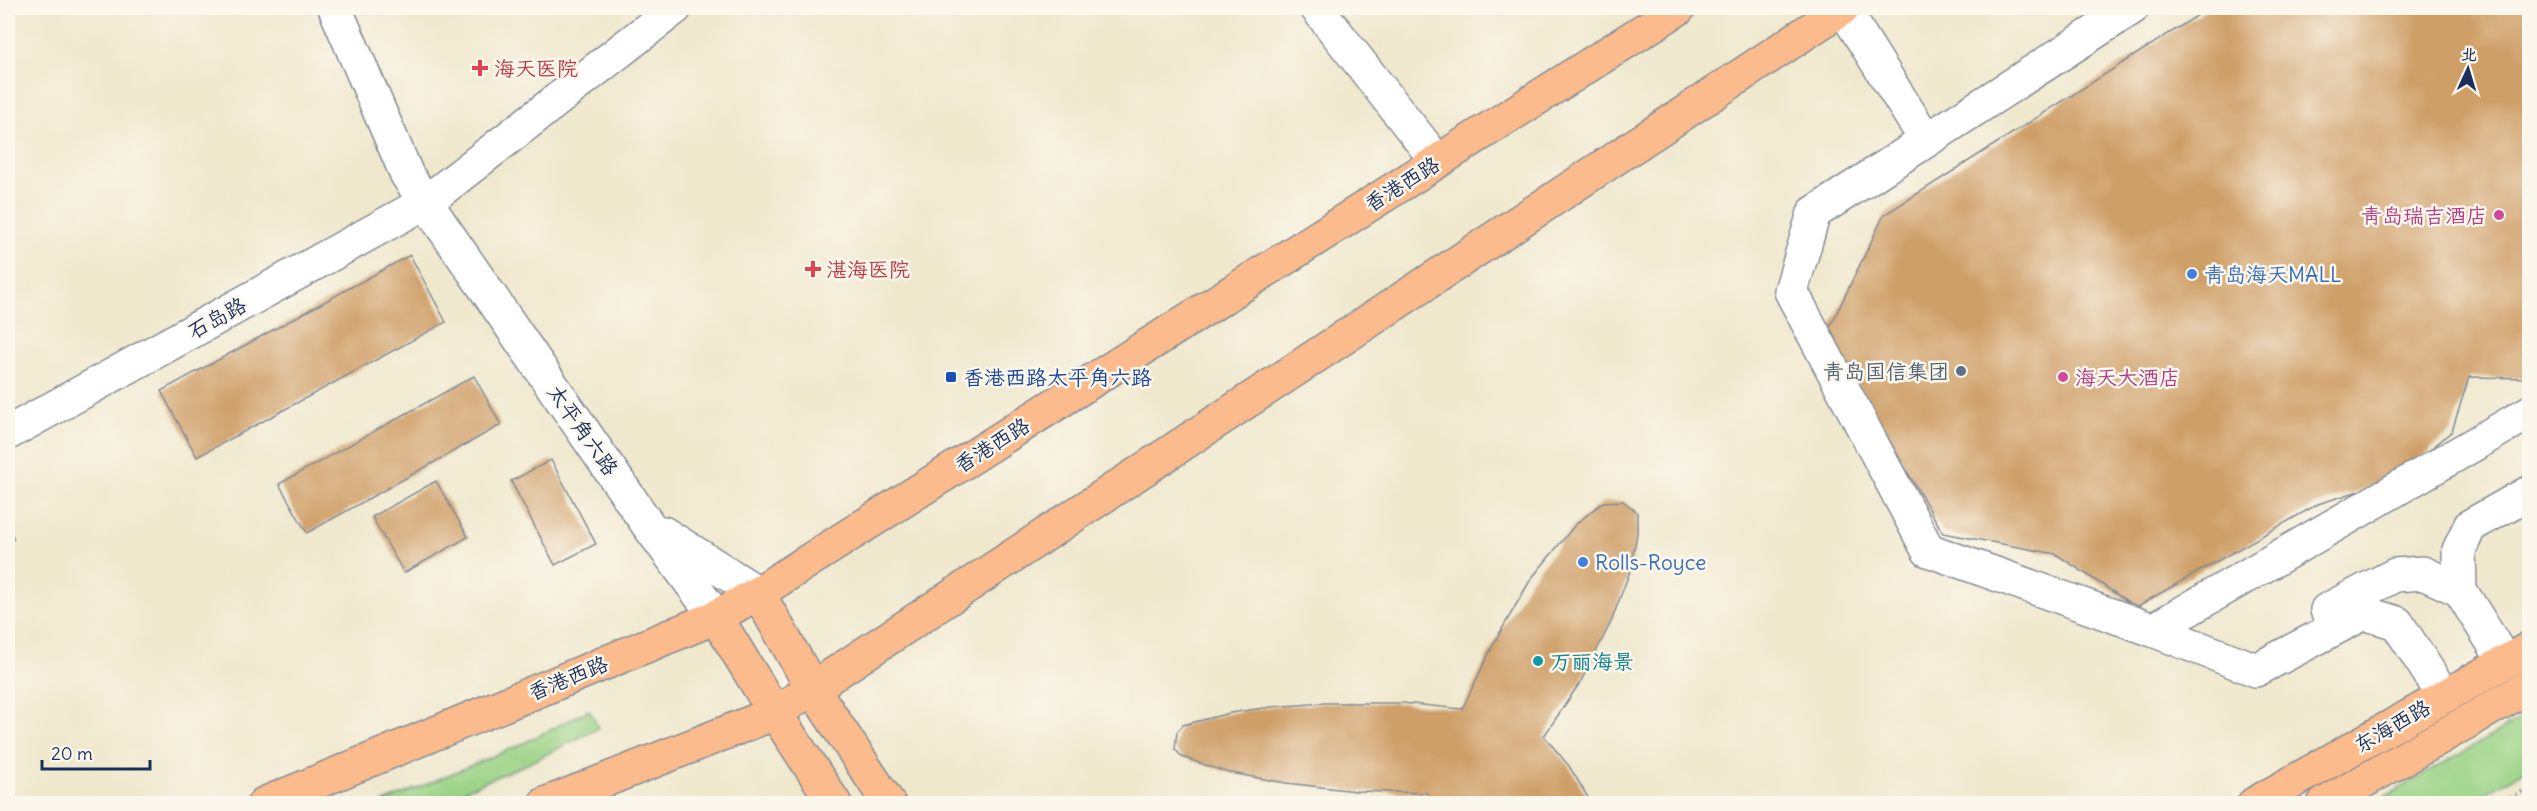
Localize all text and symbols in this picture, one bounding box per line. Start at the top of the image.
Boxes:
north arrow [2438,39,2498,99]
text: 北 [2460,44,2478,65]
place label: 海天医院 [494,55,578,82]
marker: 海天医院 [471,59,489,77]
street label: 香港西路 [1359,150,1445,218]
place label: 青岛瑞吉酒店 [2361,202,2487,229]
marker: 青岛瑞吉酒店 [2492,208,2506,222]
place label: 湛海医院 [826,256,910,283]
marker: 湛海医院 [804,260,822,278]
place label: 青岛海天MALL [2204,261,2341,288]
marker: 青岛海天MALL [2185,267,2199,281]
street label: 石岛路 [183,291,251,345]
place label: 青岛国信集团 [1823,358,1949,385]
place label: 香港西路太平角六路 [963,364,1152,391]
marker: 青岛国信集团 [1954,364,1968,378]
place label: 海天大酒店 [2075,364,2180,391]
marker: 香港西路太平角六路 [944,370,958,384]
marker: 海天大酒店 [2056,370,2070,384]
street label: 太平角六路 [542,379,624,481]
street label: 香港西路 [949,411,1035,479]
place label: Rolls-Royce [1595,549,1706,576]
marker: Rolls-Royce [1576,555,1590,569]
place label: 万丽海景 [1550,648,1634,675]
street label: 香港西路 [524,650,612,706]
marker: 万丽海景 [1531,654,1545,668]
street label: 东海西路 [2349,693,2435,759]
scale bar [42,733,150,771]
text: 20 m [51,742,93,765]

